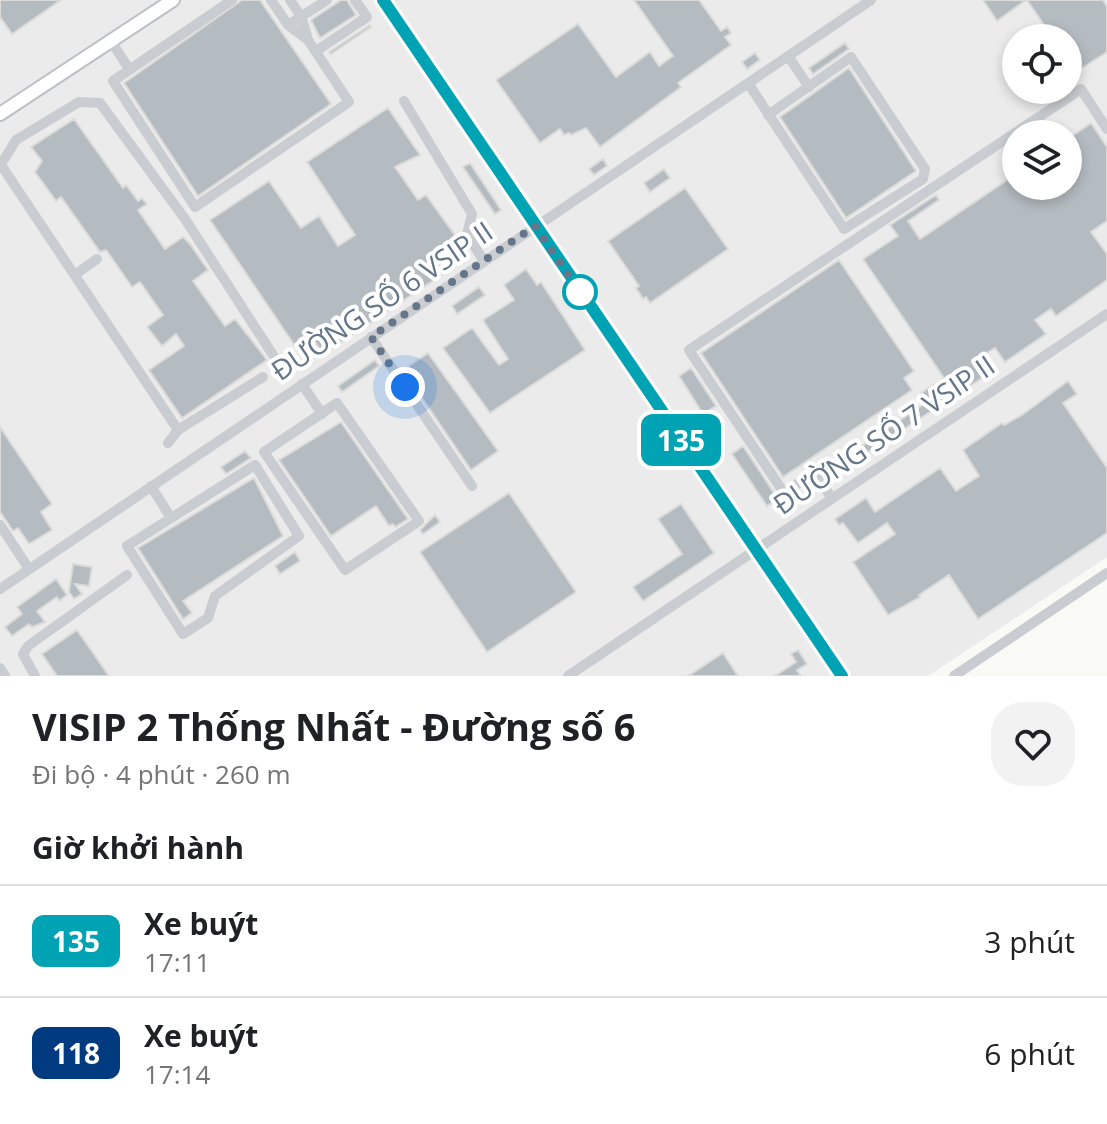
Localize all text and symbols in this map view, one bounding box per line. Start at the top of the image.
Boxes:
map controls [1002,24,1082,200]
button: locate [1002,24,1082,104]
button: layers [1002,120,1082,200]
street label: ĐƯỜNG SỐ 6 VSIP II [263,212,500,389]
unlabelled marker [563,275,597,309]
street label: ĐƯỜNG SỐ 7 VSIP II [765,346,1002,523]
your location [385,367,425,407]
line badge: 135 [635,414,727,466]
text: 135 [657,421,705,459]
text: VISIP 2 Thống Nhất - Đường số 6 [32,700,635,752]
button: heart [991,702,1075,786]
text: Đi bộ · 4 phút · 260 m [32,756,291,792]
text: Giờ khởi hành [32,827,244,868]
text: Xe buýt [144,903,258,944]
text: 3 phút [984,921,1075,962]
text: 135 [52,922,100,960]
text: 17:11 [144,944,210,980]
text: Xe buýt [144,1015,258,1056]
text: 6 phút [984,1033,1075,1074]
text: 118 [52,1034,100,1072]
text: 17:14 [144,1056,210,1092]

